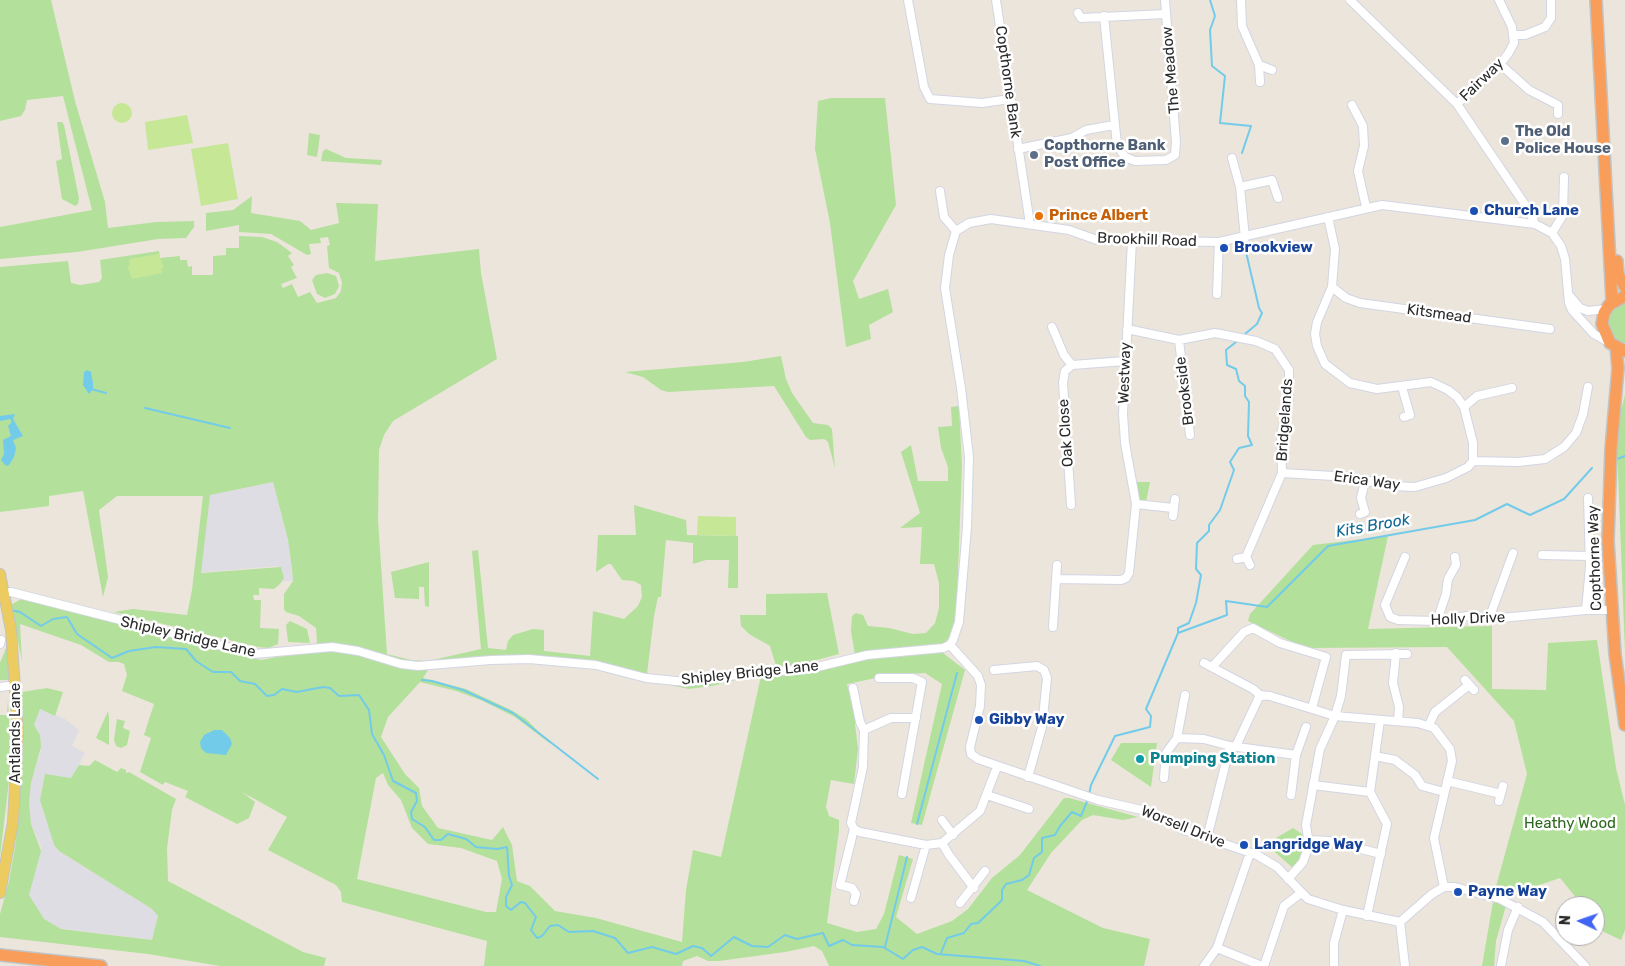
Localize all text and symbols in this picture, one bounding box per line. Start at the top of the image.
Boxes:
street label: Copthorne Bank [991,25,1025,139]
street label: The Meadow [1158,26,1184,114]
street label: Fairway [1456,55,1508,105]
place label: The Old Police House [1515,123,1611,158]
marker: The Old Police House [1499,135,1511,147]
place label: Copthorne Bank Post Office [1044,137,1165,172]
marker: Copthorne Bank Post Office [1028,149,1040,161]
place label: Church Lane [1484,202,1579,220]
marker: Church Lane [1468,205,1480,217]
place label: Prince Albert [1049,207,1148,225]
marker: Prince Albert [1033,210,1045,222]
street label: Brookhill Road [1097,229,1197,251]
place label: Brookview [1234,239,1313,257]
marker: Brookview [1218,242,1230,254]
street label: Kitsmead [1406,301,1472,327]
street label: Westway [1115,342,1135,404]
street label: Brookside [1172,356,1198,426]
street label: Bridgelands [1273,378,1297,462]
street label: Oak Close [1055,398,1077,468]
street label: Erica Way [1333,467,1401,495]
street label: Copthorne Way [1584,505,1606,611]
water label: Kits Brook [1334,510,1412,542]
street label: Holly Drive [1430,609,1506,629]
street label: Shipley Bridge Lane [119,613,257,661]
street label: Shipley Bridge Lane [680,657,820,689]
street label: Antlands Lane [7,683,25,783]
place label: Gibby Way [989,711,1065,729]
marker: Gibby Way [973,714,985,726]
place label: Pumping Station [1150,750,1275,768]
marker: Pumping Station [1134,753,1146,765]
street label: Worsell Drive [1138,802,1228,852]
park label: Heathy Wood [1524,815,1616,833]
place label: Langridge Way [1254,836,1363,854]
marker: Langridge Way [1238,839,1250,851]
place label: Payne Way [1468,883,1547,901]
marker: Payne Way [1452,886,1464,898]
north arrow [1555,896,1605,946]
text: N [1557,915,1574,926]

